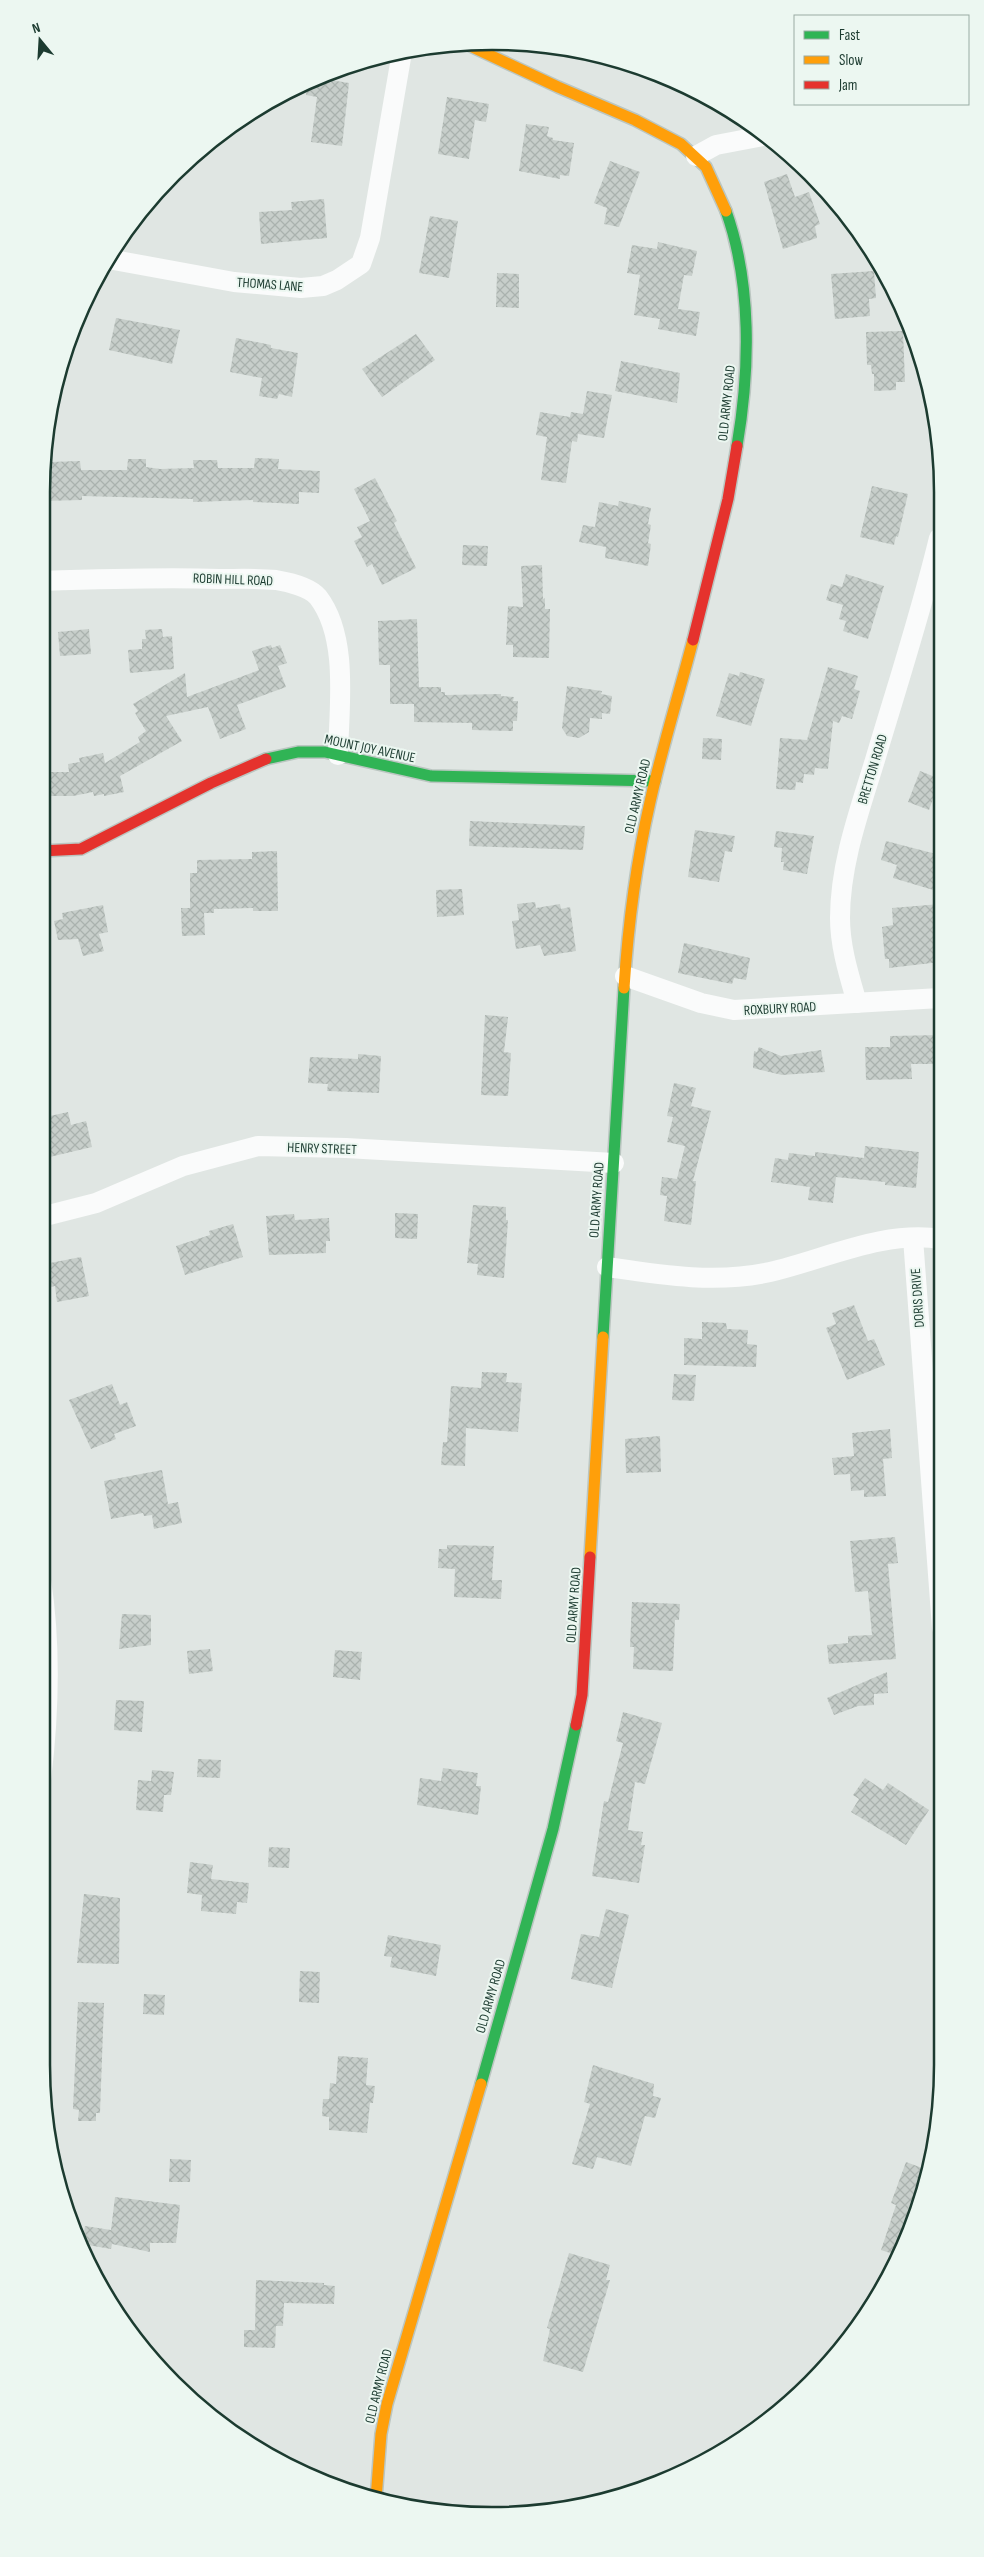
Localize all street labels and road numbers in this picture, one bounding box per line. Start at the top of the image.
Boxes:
street label: THOMAS LANE [236,274,304,295]
street label: OLD ARMY ROAD [714,364,739,442]
street label: ROBIN HILL ROAD [193,570,274,589]
street label: MOUNT JOY AVENUE [323,731,417,766]
street label: BRETTON ROAD [854,732,891,806]
street label: OLD ARMY ROAD [621,757,654,835]
street label: ROXBURY ROAD [743,998,817,1019]
street label: HENRY STREET [287,1139,357,1158]
street label: OLD ARMY ROAD [585,1161,608,1239]
street label: DORIS DRIVE [907,1267,928,1328]
street label: OLD ARMY ROAD [562,1566,585,1644]
street label: OLD ARMY ROAD [472,1957,509,2035]
street label: OLD ARMY ROAD [361,2347,396,2425]

